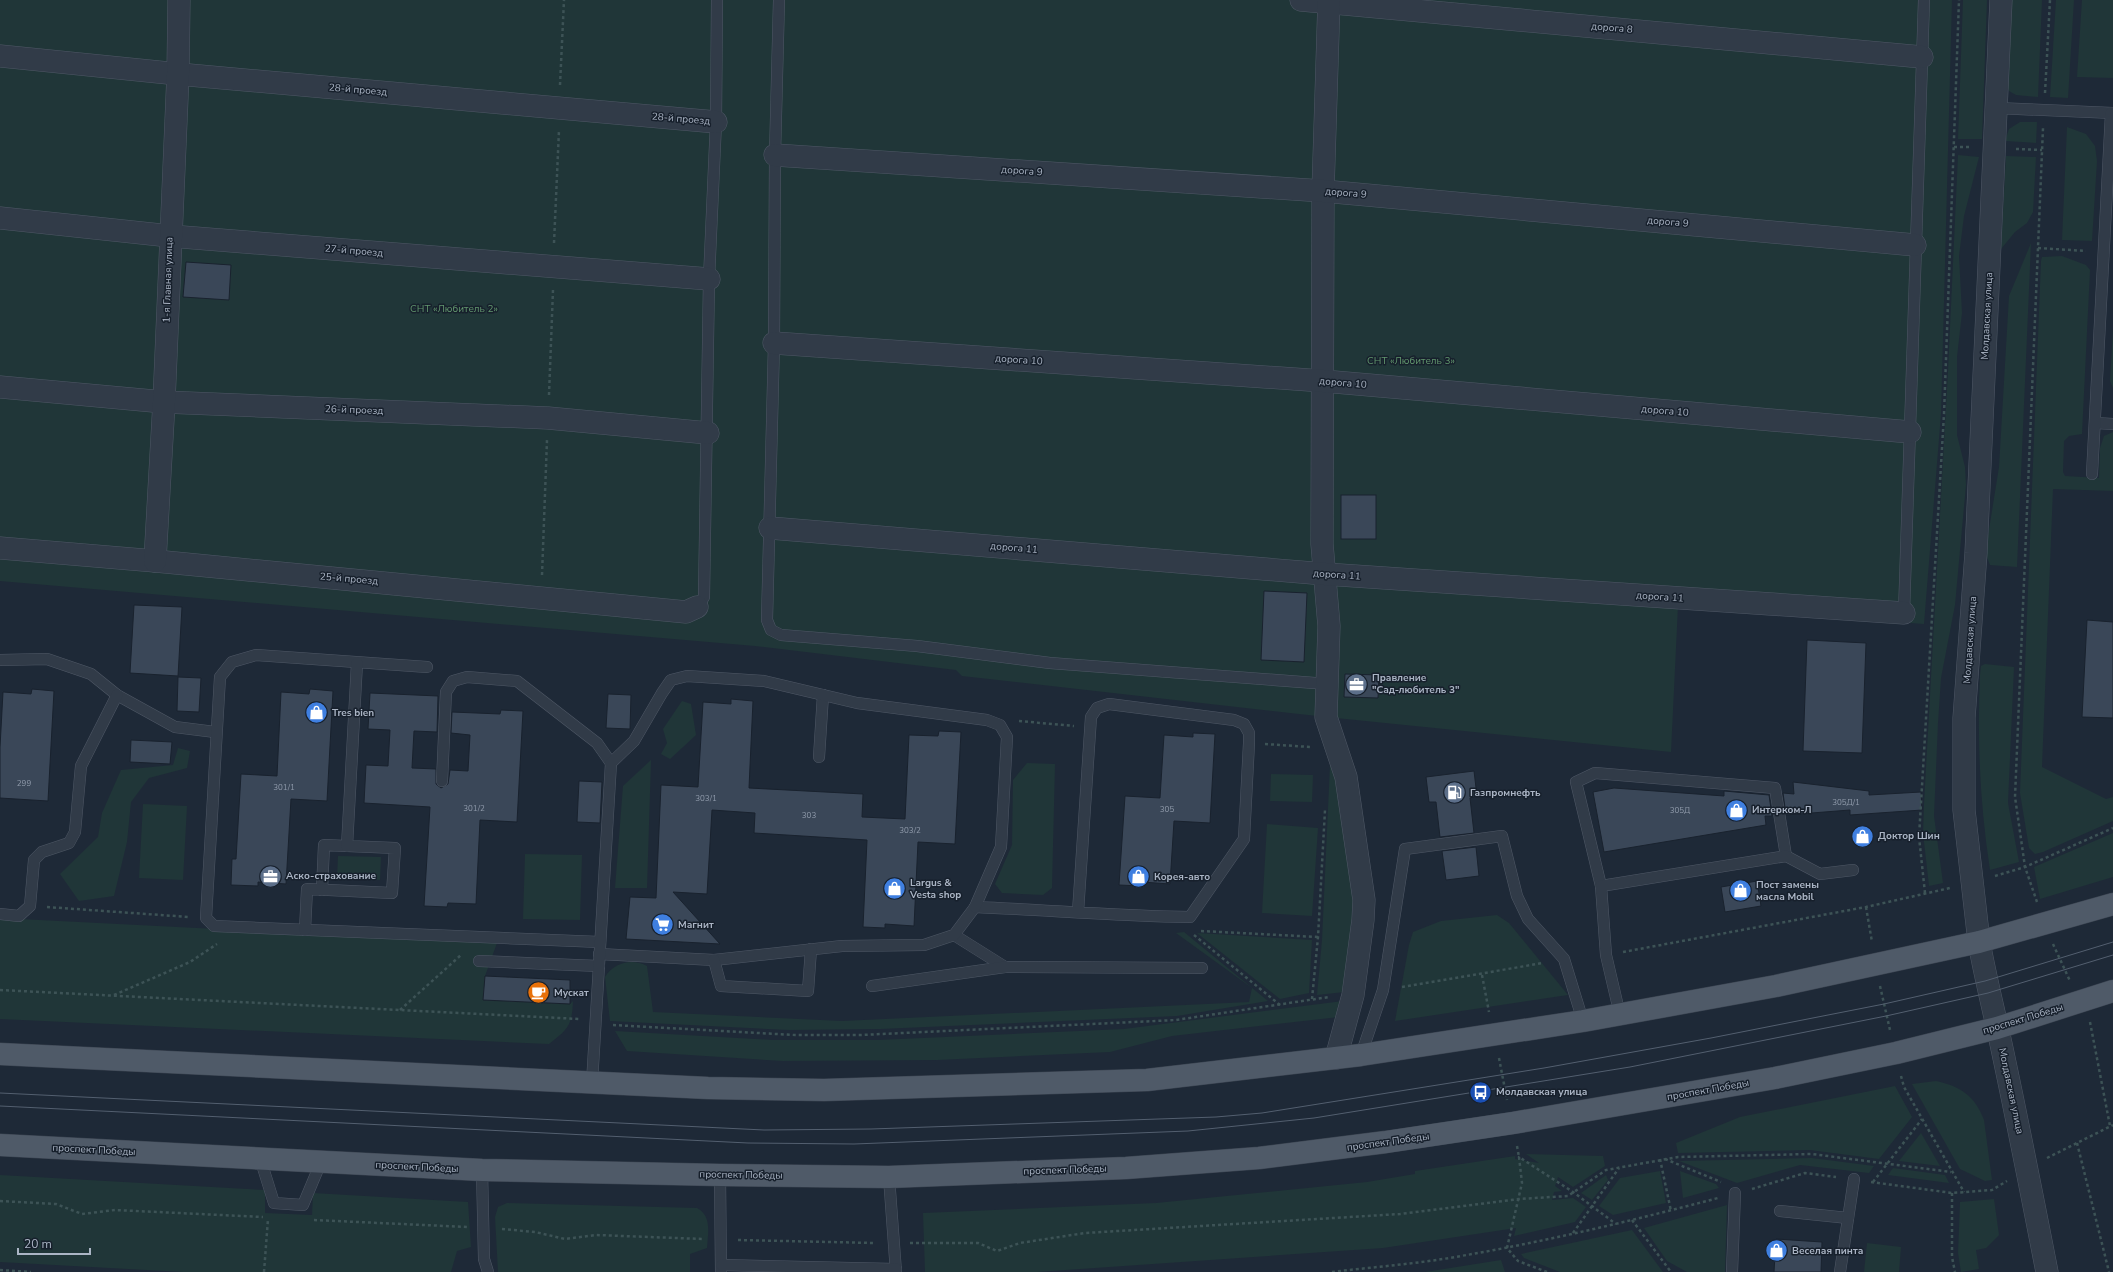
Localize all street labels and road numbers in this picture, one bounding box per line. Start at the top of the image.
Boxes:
street label: дорога 8 [1591,19,1633,37]
street label: 28-й проезд [328,80,388,100]
street label: 28-й проезд [651,109,711,129]
street label: дорога 9 [1001,163,1043,179]
street label: дорога 9 [1325,184,1367,202]
street label: дорога 9 [1647,213,1689,231]
street label: 1-я Главная улица [160,237,176,323]
street label: 27-й проезд [324,241,384,261]
street label: Молдавская улица [1978,272,1996,360]
street label: дорога 10 [995,351,1043,369]
street label: дорога 10 [1319,374,1367,392]
street label: 26-й проезд [325,402,384,418]
street label: дорога 10 [1641,402,1689,420]
street label: дорога 11 [990,539,1038,557]
street label: дорога 11 [1313,566,1361,584]
street label: 25-й проезд [319,569,379,589]
street label: дорога 11 [1636,588,1684,606]
street label: Молдавская улица [1960,596,1980,684]
street label: проспект Победы [1981,1000,2065,1038]
street label: Молдавская улица [1995,1047,2027,1135]
street label: проспект Победы [1666,1076,1750,1104]
street label: проспект Победы [1346,1129,1430,1155]
street label: проспект Победы [52,1141,136,1159]
street label: проспект Победы [375,1158,459,1176]
street label: проспект Победы [1023,1162,1107,1178]
street label: проспект Победы [699,1167,783,1183]

